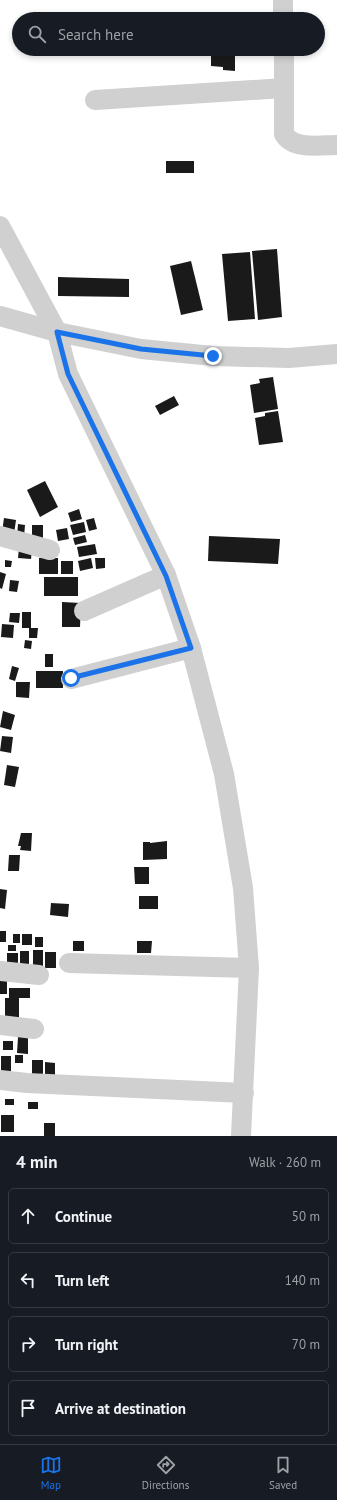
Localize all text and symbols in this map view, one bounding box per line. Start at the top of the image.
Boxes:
search box [12,12,325,56]
icon: search [26,23,48,45]
text: Search here [58,25,134,44]
route end [204,347,222,365]
route start [62,669,80,687]
text: 4 min [16,1151,57,1173]
text: Walk · 260 m [249,1154,321,1171]
icon: ahead [17,1205,39,1227]
text: Continue [55,1207,112,1226]
text: 50 m [292,1208,320,1225]
icon: left [17,1269,39,1291]
text: Turn left [55,1271,109,1290]
text: 140 m [285,1272,320,1289]
icon: right [17,1333,39,1355]
text: Turn right [55,1335,118,1354]
text: 70 m [292,1336,320,1353]
icon: arrive [17,1397,39,1419]
text: Arrive at destination [55,1399,186,1418]
tab: Map [40,1454,62,1492]
tab: Directions [142,1454,189,1492]
tab: Saved [269,1454,297,1492]

